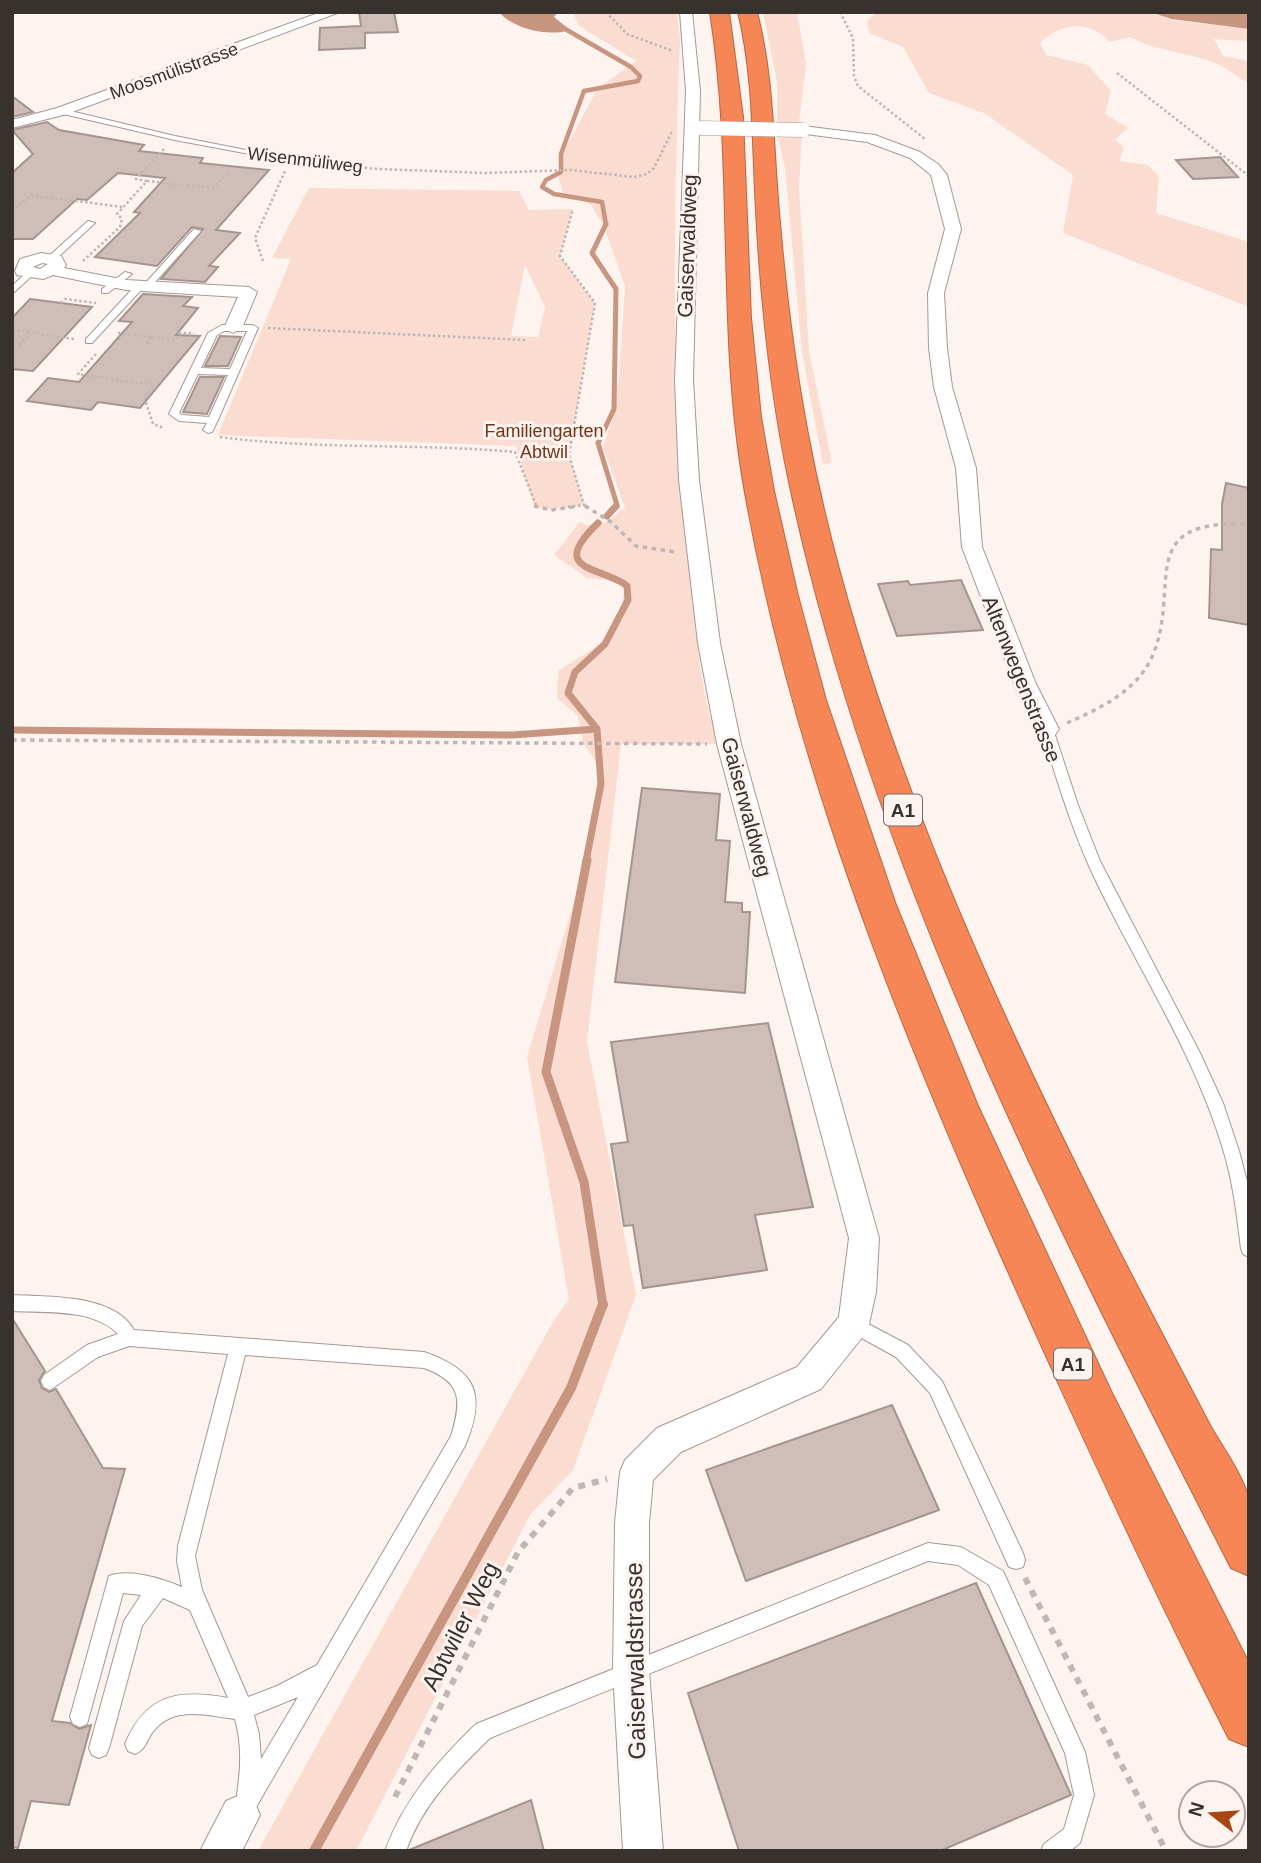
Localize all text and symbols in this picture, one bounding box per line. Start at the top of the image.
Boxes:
street label: Moosmülistrasse [107,39,241,103]
street label: Wisenmüliweg [246,143,364,177]
street label: Gaiserwaldweg [673,174,701,318]
park label: Familiengarten Abtwil [484,421,604,462]
street label: Altenwegenstrasse [978,592,1066,766]
street label: Gaiserwaldweg [717,735,777,879]
road number: A1 [884,794,922,825]
road number: A1 [1054,1348,1092,1380]
street label: Abtwiler Weg [416,1557,504,1695]
street label: Gaiserwaldstrasse [620,1562,650,1760]
north arrow [1177,1779,1247,1849]
text: N [1184,1800,1208,1819]

